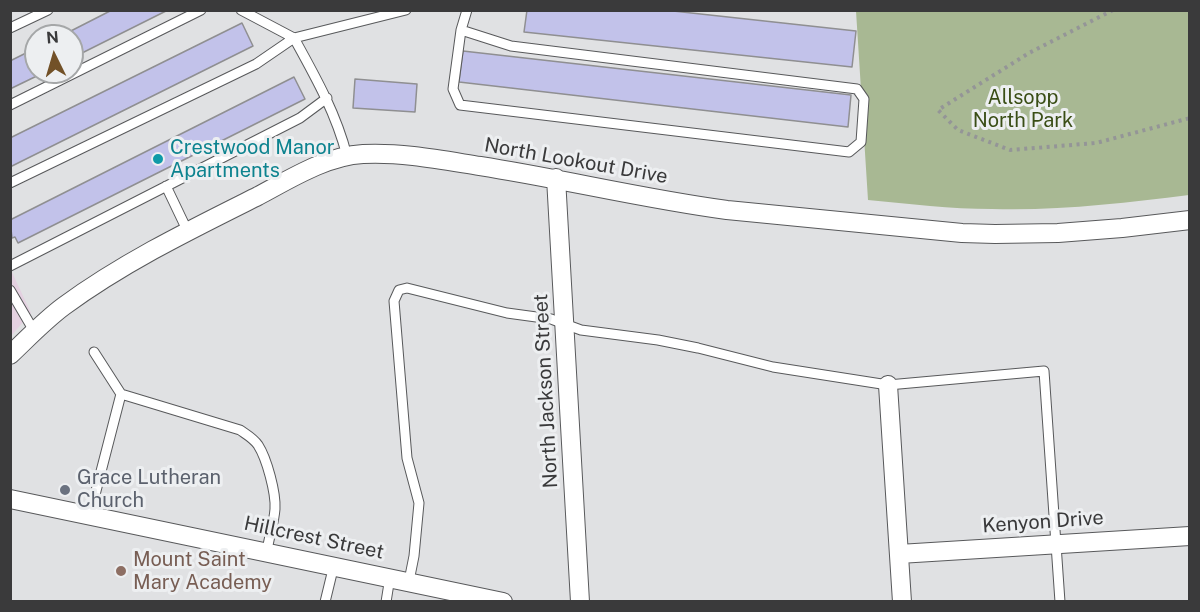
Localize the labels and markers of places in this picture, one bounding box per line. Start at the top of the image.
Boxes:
place label: Crestwood Manor Apartments [170,136,335,183]
marker: Crestwood Manor Apartments [151,152,165,166]
place label: Grace Lutheran Church [77,466,221,513]
marker: Grace Lutheran Church [58,483,72,497]
place label: Mount Saint Mary Academy [133,548,272,595]
marker: Mount Saint Mary Academy [114,564,128,578]

